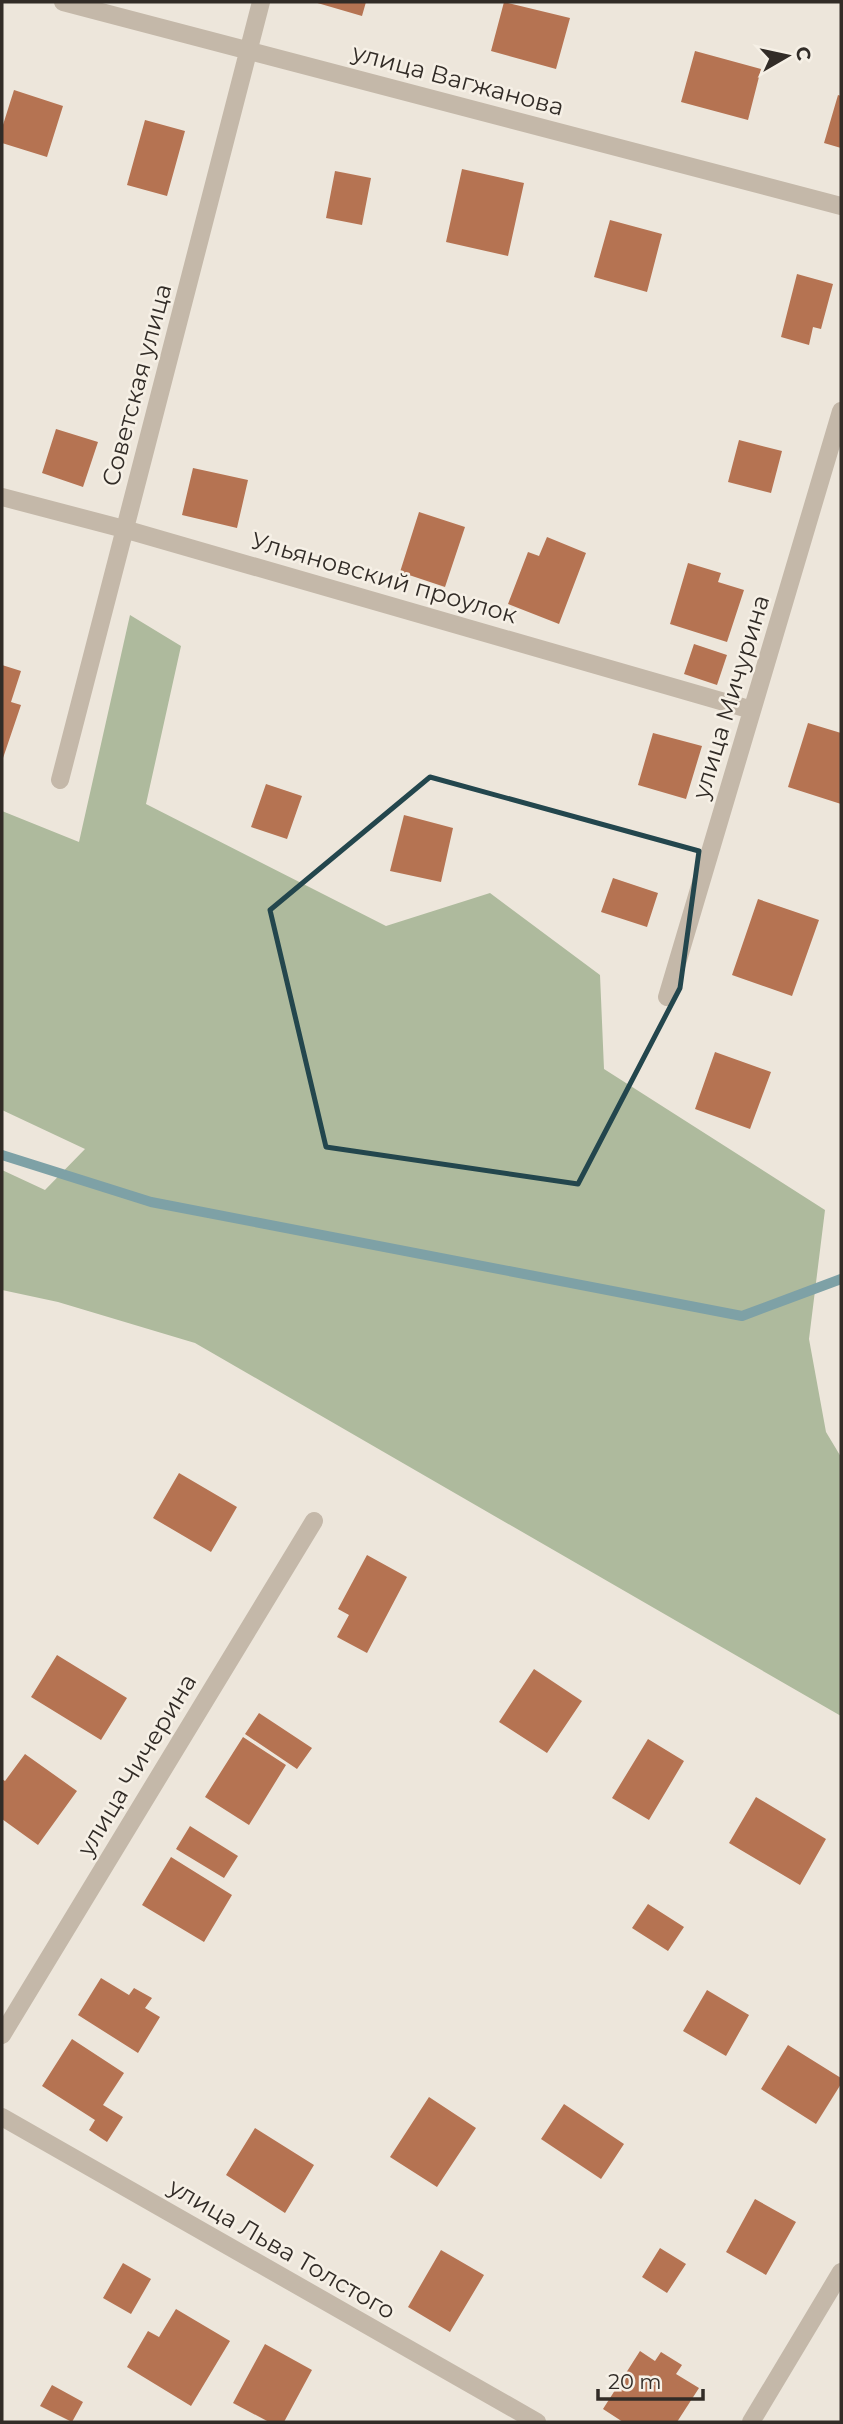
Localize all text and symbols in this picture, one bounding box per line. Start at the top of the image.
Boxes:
north arrow [752,21,822,91]
street label: улица Вагжанова [348,37,567,122]
text: С [791,45,816,62]
street label: Советская улица [96,280,178,489]
street label: Ульяновский проулок [248,526,521,629]
street label: улица Мичурина [685,591,775,803]
street label: улица Чичерина [70,1668,202,1862]
street label: улица Льва Толстого [163,2171,401,2325]
scale bar [598,2358,703,2402]
text: 20 m [608,2369,662,2394]

